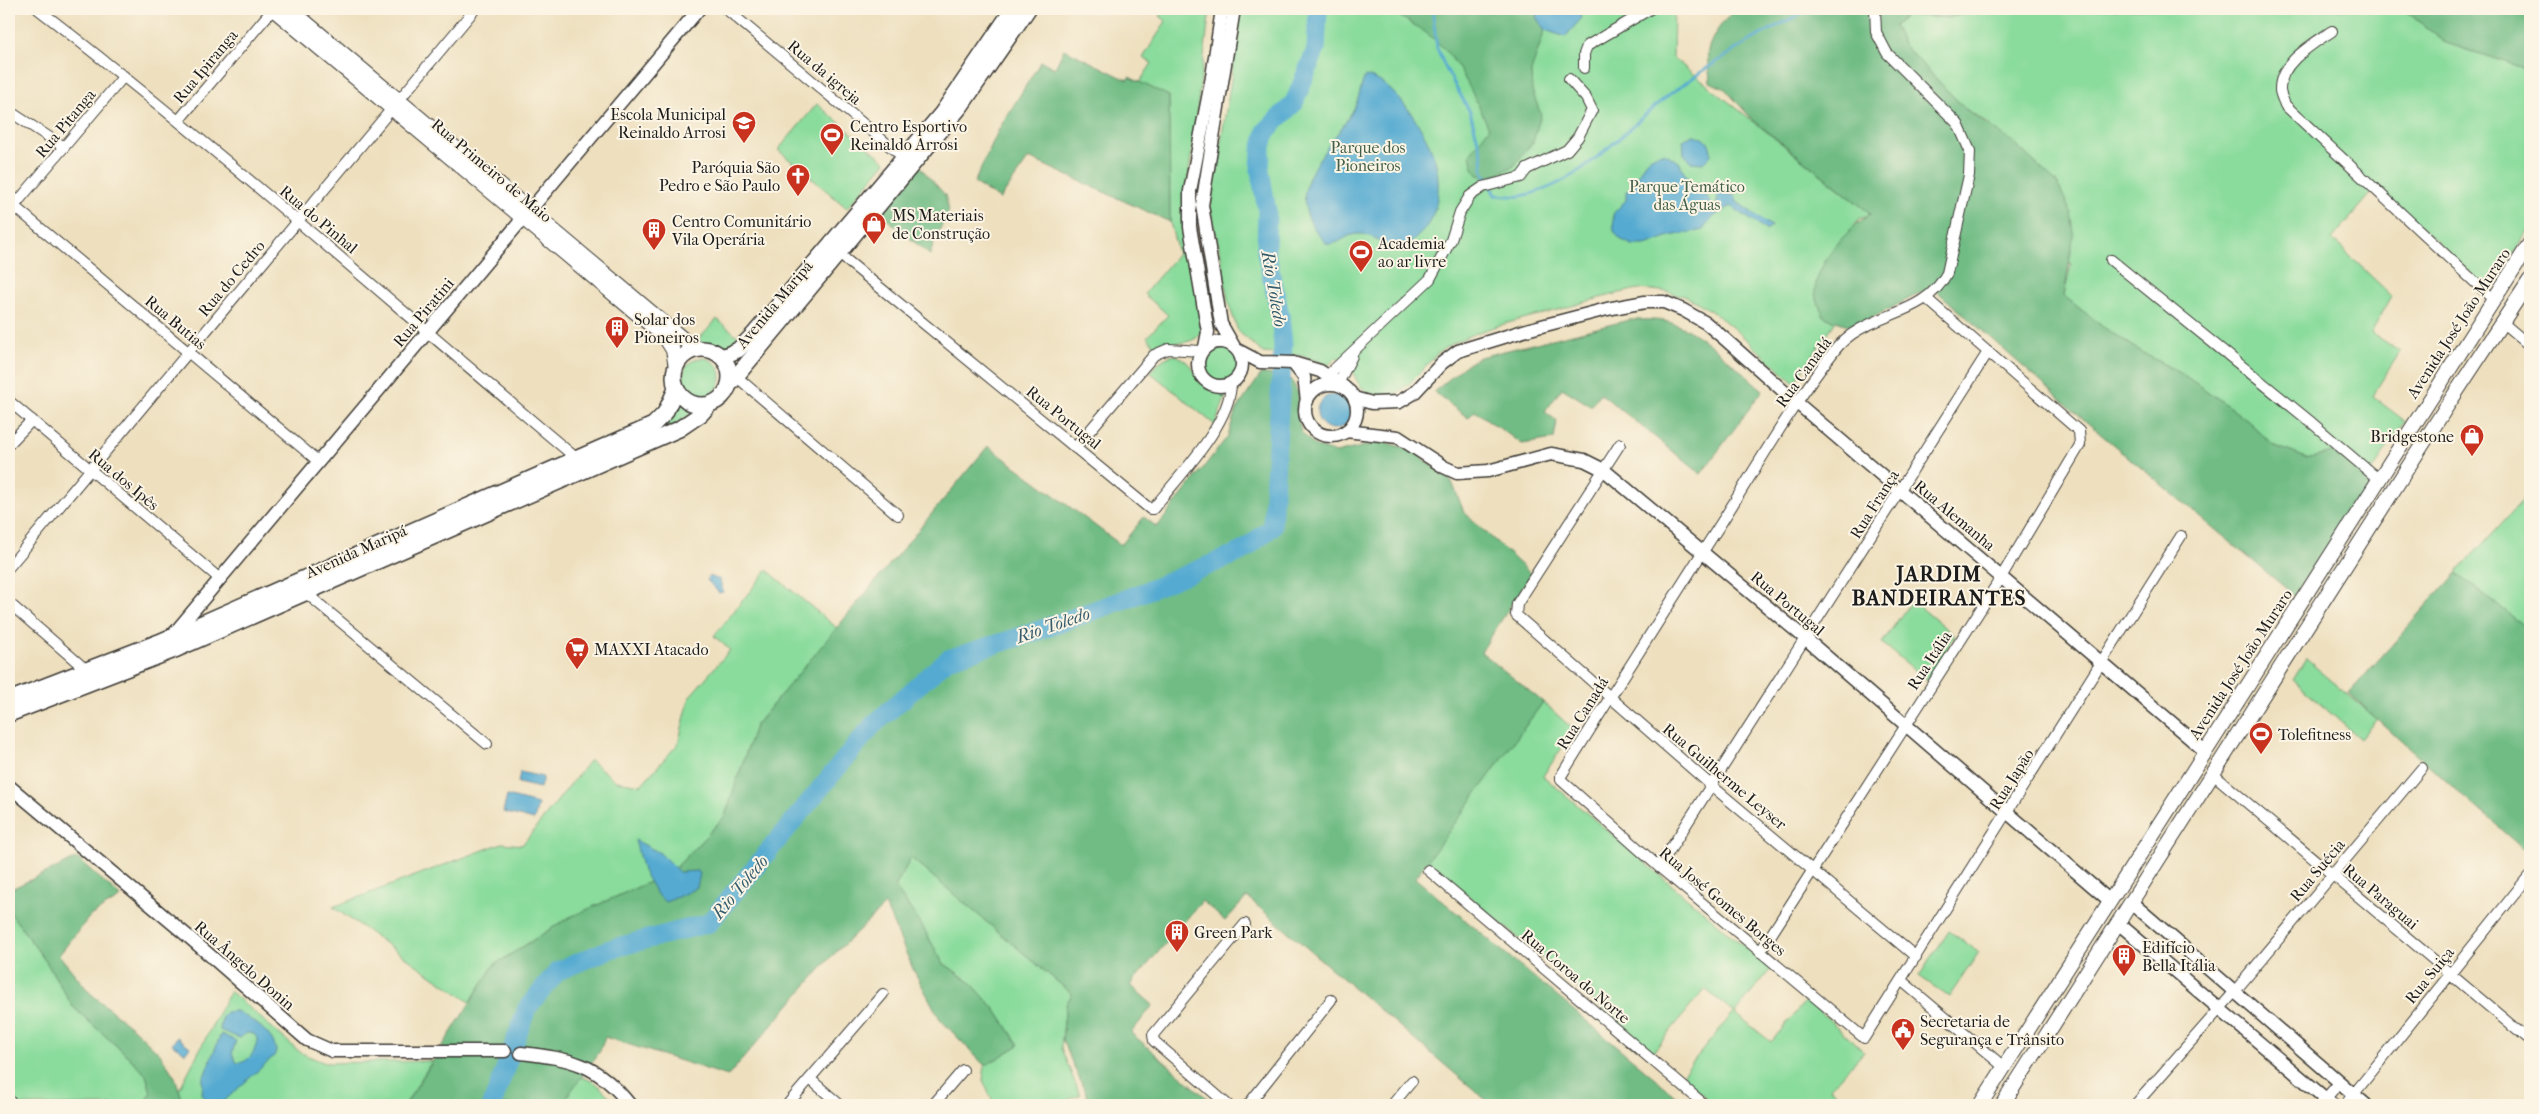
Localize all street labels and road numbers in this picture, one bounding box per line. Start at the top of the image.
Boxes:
street label: Rua Ipiranga [169,25,242,107]
street label: Rua da igreja [784,36,866,109]
street label: Rua Pitanga [31,85,100,162]
street label: Rua Primeiro de Maio [428,114,556,226]
street label: Rua do Pinhal [276,181,362,258]
street label: Rua do Cedro [194,236,269,320]
street label: Avenida José João Muraro [2402,245,2514,403]
street label: Avenida Maripá [732,256,817,353]
street label: Rua Piratini [389,274,458,351]
street label: Rua Butias [141,291,210,354]
street label: Rua Canadá [1772,333,1836,411]
street label: Rua Portugal [1023,382,1105,454]
street label: Rua dos Ipês [85,444,163,514]
street label: Rua França [1846,466,1903,542]
street label: Rua Alemanha [1910,476,2000,555]
street label: Avenida Maripá [302,520,410,583]
street label: Rua Portugal [1747,567,1829,640]
street label: Avenida José João Muraro [2184,586,2296,744]
street label: Rua Itália [1903,627,1956,694]
street label: Rua Canadá [1553,673,1613,753]
street label: Rua Guilherme Leyser [1659,719,1790,834]
street label: Rua Japão [1985,745,2038,813]
street label: Rua Suécia [2286,835,2349,905]
street label: Rua José Gomes Borges [1655,843,1790,960]
street label: Rua Paraguai [2339,859,2422,934]
street label: Rua Ângelo Donin [191,916,300,1015]
street label: Rua Coroa do Norte [1517,925,1634,1028]
street label: Rua Suiça [2401,943,2458,1008]

